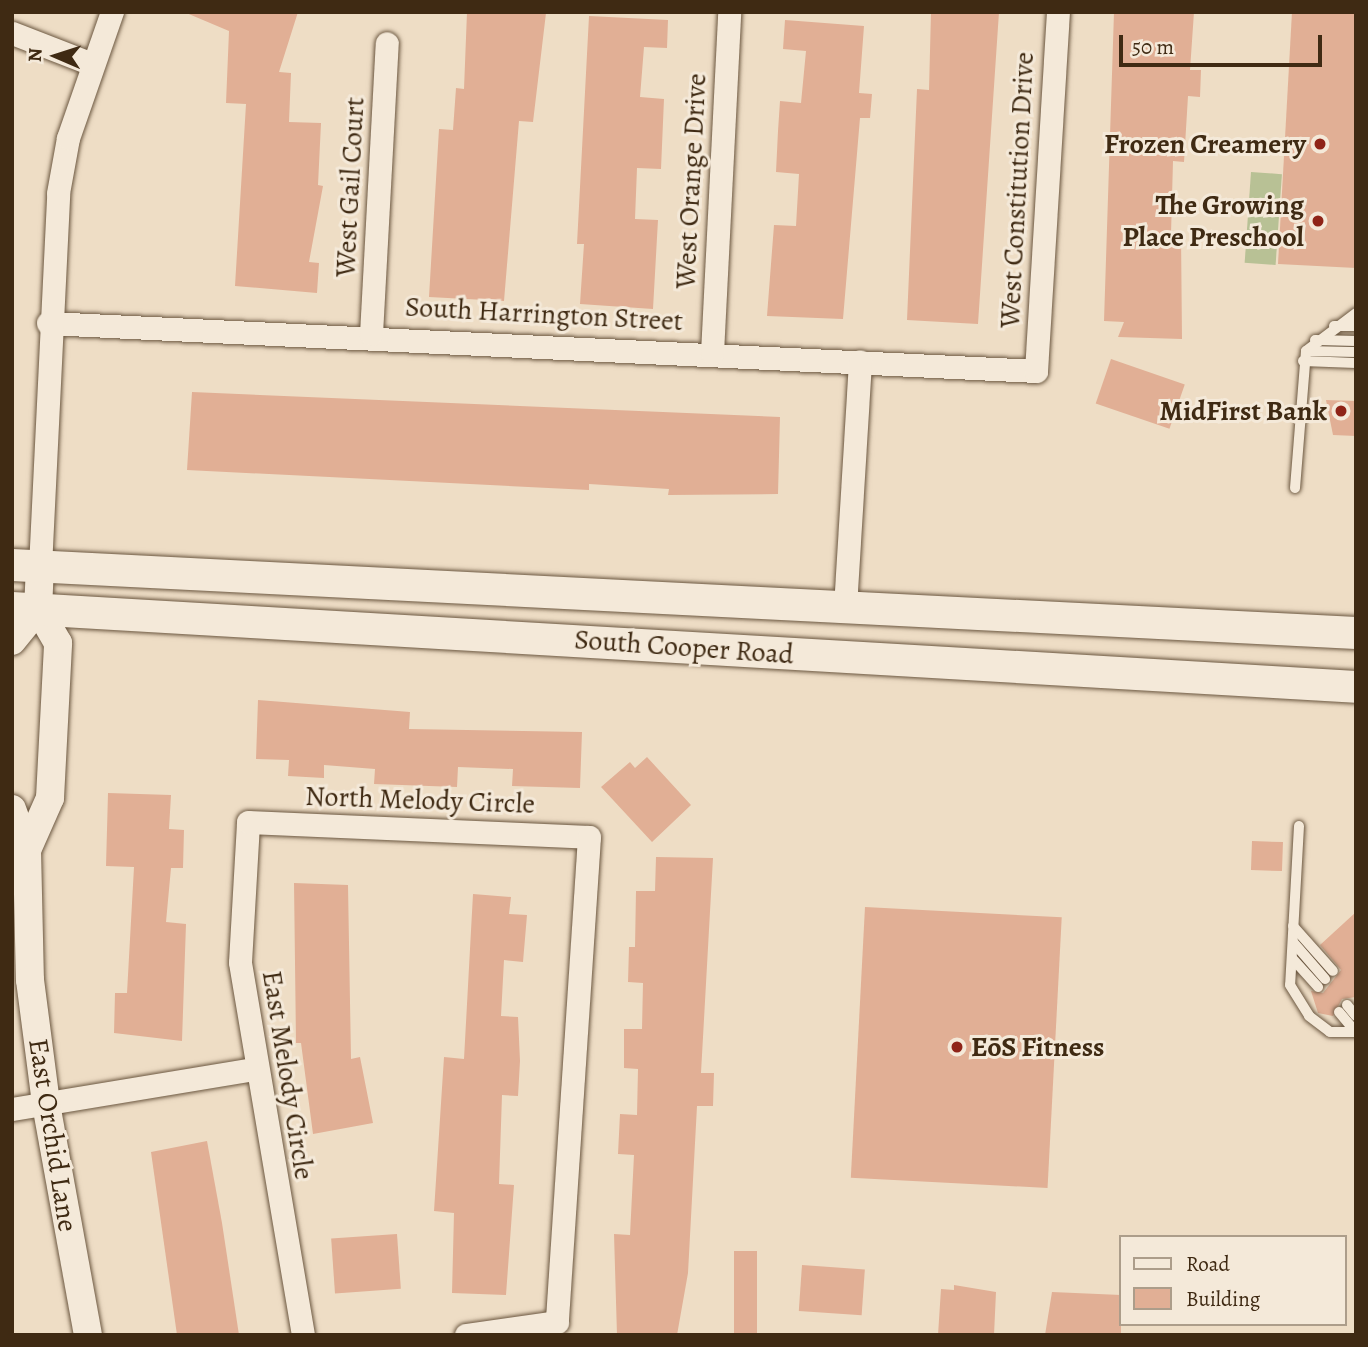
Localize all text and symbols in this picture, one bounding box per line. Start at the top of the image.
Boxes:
north arrow [21,21,91,91]
scale bar [1123,21,1326,65]
text: 50 m [1132,33,1174,61]
text: N [22,47,48,62]
street label: West Constitution Drive [993,51,1041,329]
street label: West Orange Drive [669,72,713,290]
street label: West Gail Court [329,96,371,278]
place label: Frozen Creamery [1104,127,1306,161]
marker: Frozen Creamery [1312,136,1328,152]
place label: The Growing Place Preschool [1122,188,1304,254]
marker: The Growing Place Preschool [1310,213,1326,229]
street label: South Harrington Street [404,290,684,338]
place label: MidFirst Bank [1160,394,1327,428]
marker: MidFirst Bank [1333,403,1349,419]
street label: South Cooper Road [573,623,795,671]
street label: North Melody Circle [304,779,536,821]
street label: East Melody Circle [255,968,321,1182]
place label: EōS Fitness [971,1030,1105,1064]
street label: East Orchid Lane [21,1036,85,1234]
marker: EōS Fitness [949,1039,965,1055]
legend [1120,1235,1347,1326]
text: Road [1186,1250,1230,1278]
text: Building [1186,1285,1260,1313]

